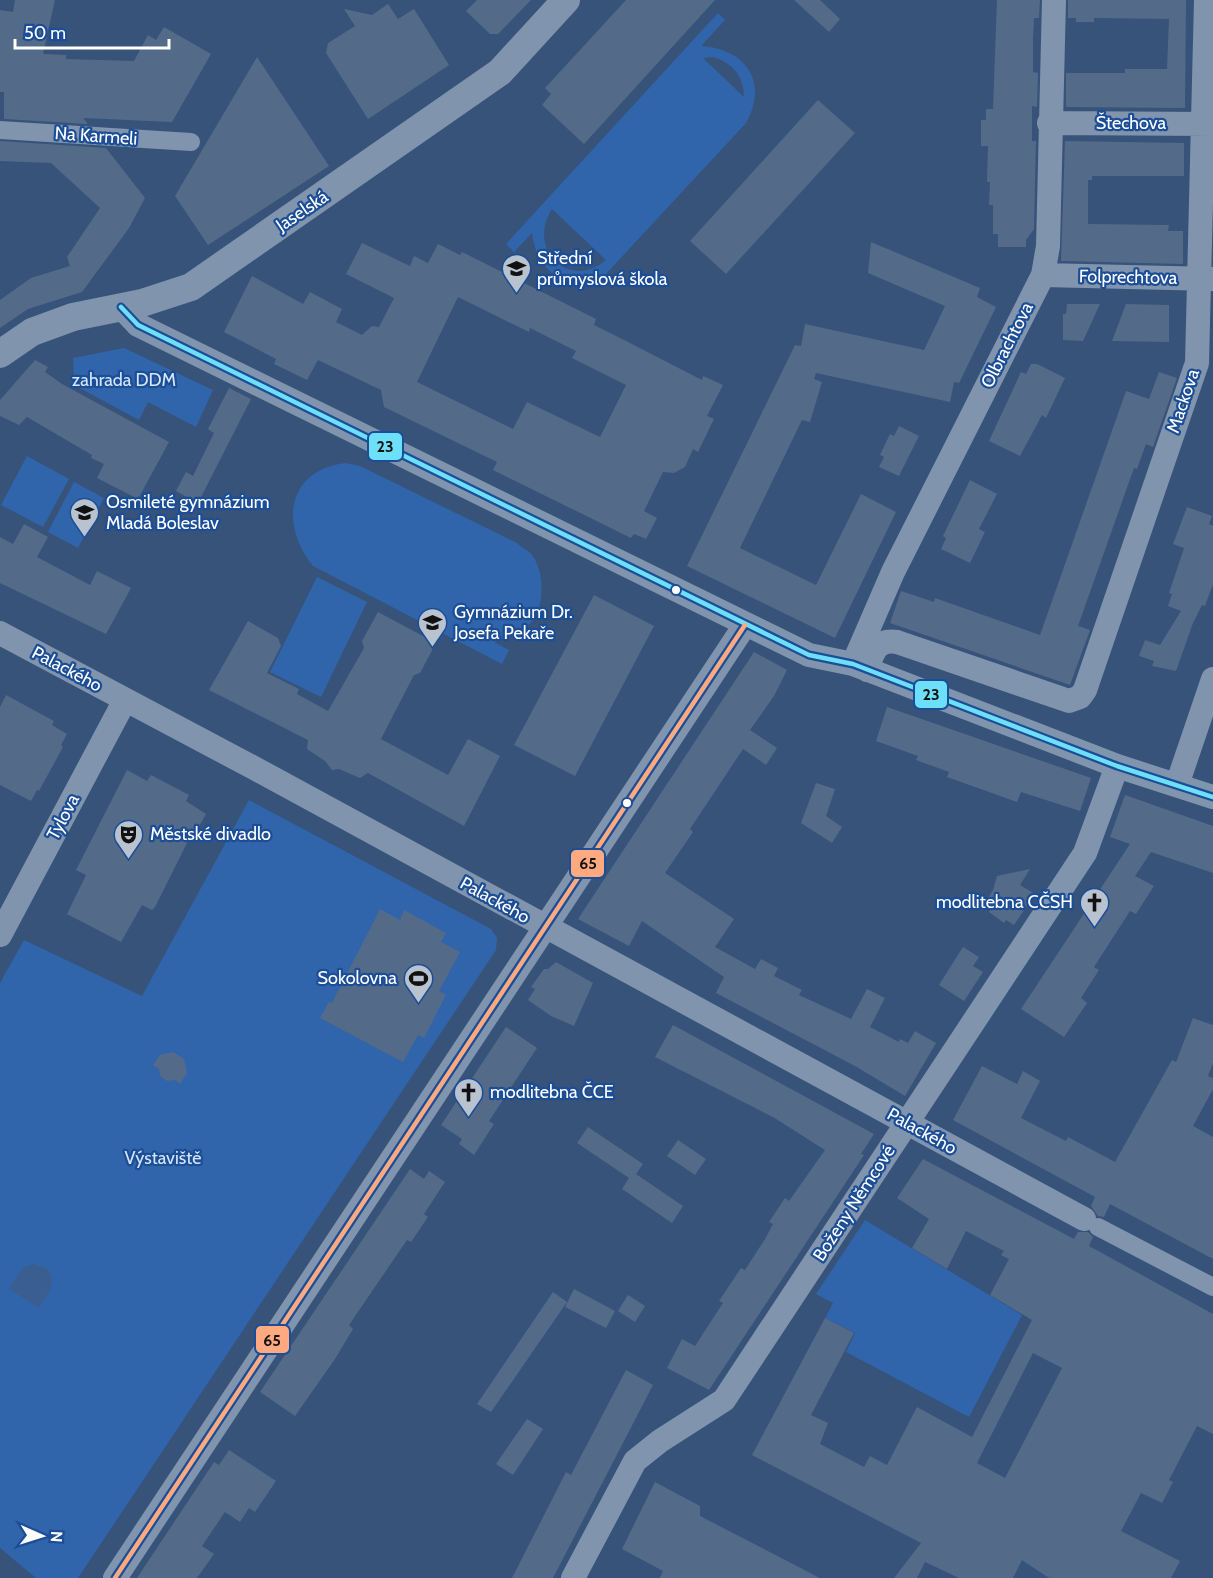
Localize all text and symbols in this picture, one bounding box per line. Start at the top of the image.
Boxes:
scale bar [15,12,170,50]
text: 50 m [24,22,66,44]
street label: Štechova [1096,112,1167,134]
street label: Na Karmeli [54,122,138,150]
street label: Jaselská [271,185,332,237]
place label: Střední průmyslová škola [537,247,668,290]
school or university icon: Střední průmyslová škola [500,252,532,294]
street label: Folprechtova [1079,265,1178,289]
street label: Olbrachtova [976,298,1038,391]
street label: Mackova [1162,366,1204,436]
park label: zahrada DDM [72,369,176,391]
line badge: 23 [368,432,403,461]
text: 23 [376,437,394,456]
place label: Osmileté gymnázium Mladá Boleslav [106,491,270,534]
school or university icon: Osmileté gymnázium Mladá Boleslav [69,496,101,538]
unlabelled marker [670,584,682,596]
place label: Gymnázium Dr. Josefa Pekaře [453,601,573,644]
school or university icon: Gymnázium Dr. Josefa Pekaře [417,606,449,648]
street label: Palackého [28,641,106,697]
line badge: 23 [914,680,948,709]
text: 23 [922,685,940,704]
street label: Tylova [42,790,84,844]
unlabelled marker [621,797,633,809]
theatre icon: Městské divadlo [113,818,145,860]
place label: Městské divadlo [150,823,271,845]
line badge: 65 [570,849,605,878]
text: 65 [579,854,597,873]
street label: Palackého [456,872,534,928]
church icon: modlitebna CČSH [1078,886,1110,928]
place label: modlitebna CČSH [936,891,1073,913]
sports icon: Sokolovna [402,962,434,1004]
place label: Sokolovna [318,967,397,989]
church icon: modlitebna ČCE [453,1076,485,1118]
place label: modlitebna ČCE [490,1081,614,1103]
street label: Palackého [883,1103,961,1159]
street label: Boženy Němcové [808,1141,900,1265]
park label: Výstaviště [124,1147,202,1169]
line badge: 65 [255,1325,290,1354]
text: 65 [263,1331,281,1350]
north arrow [12,1506,72,1566]
text: N [47,1531,66,1543]

